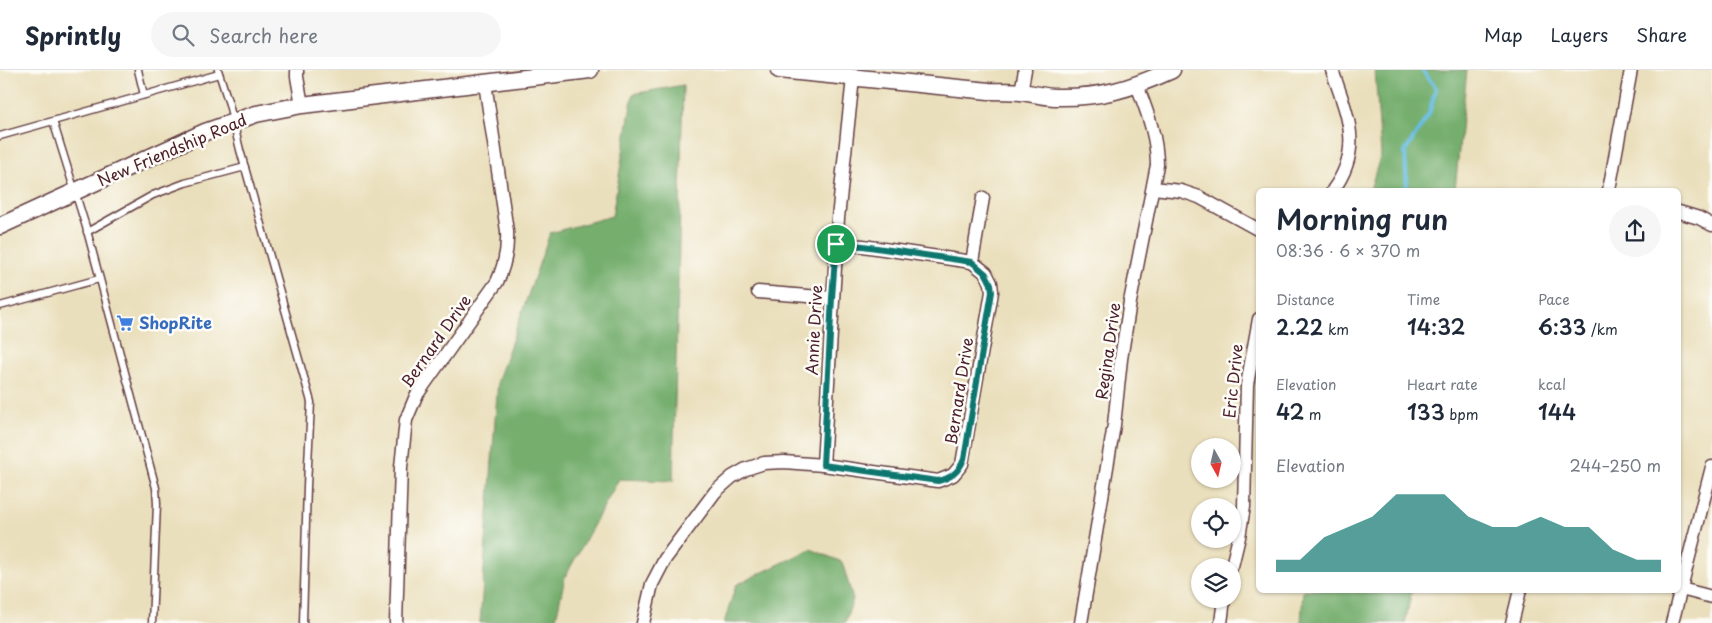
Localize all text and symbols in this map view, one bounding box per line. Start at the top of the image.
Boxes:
search box [151,12,501,57]
text: Sprintly [25,17,121,53]
icon: search [169,21,197,49]
text: Search here [209,21,318,49]
text: Map [1484,21,1523,48]
text: Layers [1551,21,1608,48]
text: Share [1636,21,1687,48]
street label: New Friendship Road [93,107,250,191]
text: Morning run [1276,197,1448,240]
button: share [1609,205,1661,257]
pin [815,223,857,265]
icon: arrive [822,230,850,258]
text: 08:36 · 6 × 370 m [1276,238,1420,262]
street label: Annie Drive [799,284,827,376]
street label: Bernard Drive [394,289,476,392]
text: Distance [1276,289,1335,310]
text: Time [1407,289,1440,310]
text: Pace [1538,289,1570,310]
street label: Regina Drive [1088,301,1126,401]
place label: ShopRite [139,310,212,334]
text: 2.22 [1276,310,1323,342]
text: 14:32 [1407,310,1465,342]
text: 6:33 [1538,310,1586,342]
supermarket icon: ShopRite [115,313,135,333]
text: km [1323,319,1349,340]
text: /km [1586,319,1618,340]
street label: Bernard Drive [938,335,978,446]
street label: Eric Drive [1216,342,1248,419]
text: Elevation [1276,374,1336,395]
text: Heart rate [1407,374,1478,395]
text: kcal [1538,374,1566,395]
text: 42 [1276,395,1304,427]
text: 133 [1407,395,1445,427]
text: 144 [1538,395,1576,427]
text: m [1304,404,1322,425]
text: bpm [1445,404,1478,425]
north arrow [1191,438,1241,488]
map controls [1191,438,1241,608]
text: Elevation [1276,453,1345,477]
text: 244–250 m [1569,453,1661,477]
button: locate [1191,498,1241,548]
button: layers [1191,558,1241,608]

